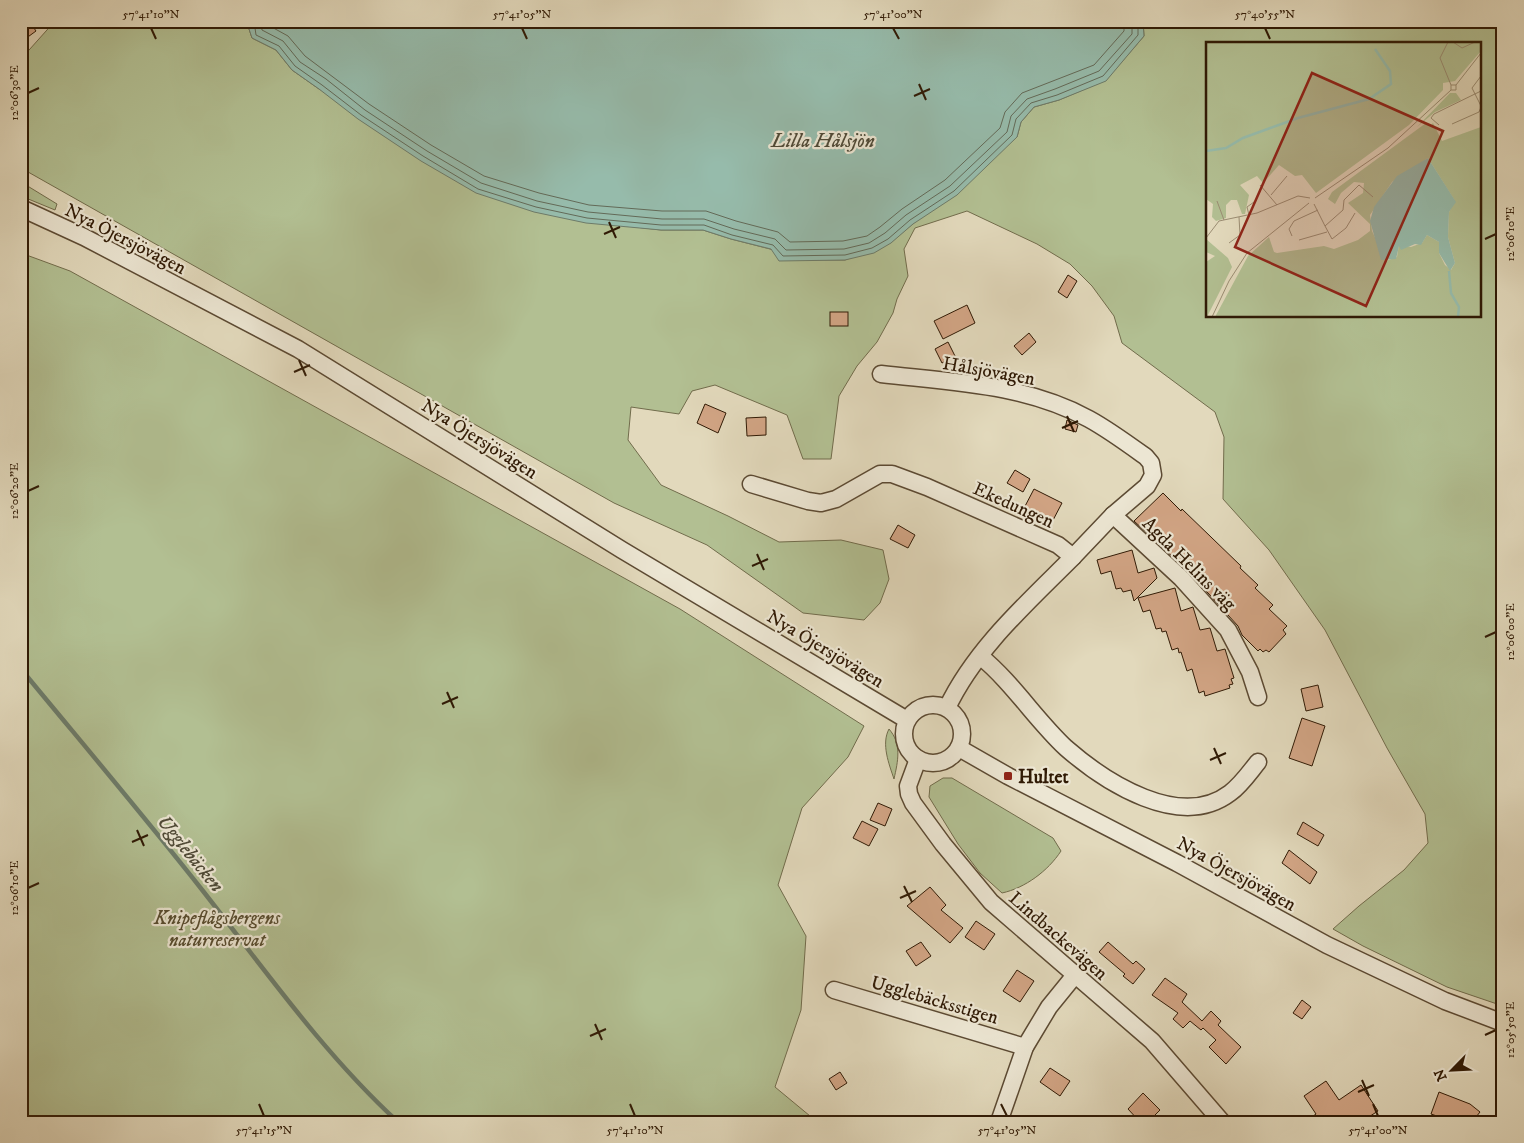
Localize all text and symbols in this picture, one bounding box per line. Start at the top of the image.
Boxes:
text: 57°41'10"N [122,7,180,22]
text: 57°41'05"N [493,7,552,22]
text: 57°41'00"N [863,7,923,22]
text: 57°40'55"N [1235,7,1295,22]
inset map [1206,42,1482,318]
text: 12°06'30"E [7,65,22,121]
water label: Lilla Hålsjön [770,129,875,154]
street label: Nya Öjersjövägen [61,198,190,280]
text: 12°06'10"E [1503,206,1518,262]
street label: Hålsjövägen [941,352,1037,391]
street label: Nya Öjersjövägen [417,393,542,484]
text: 12°06'20"E [7,462,22,519]
street label: Ekedungen [969,477,1058,533]
street label: Agda Helins väg [1137,512,1241,616]
text: 12°06'00"E [1503,603,1518,661]
street label: Nya Öjersjövägen [762,604,889,693]
place label: Hultet [1018,766,1069,789]
marker: Hultet [1002,770,1014,782]
water label: Ugglebäcken [151,810,229,898]
street label: Nya Öjersjövägen [1173,831,1301,917]
text: 12°06'10"E [7,860,22,916]
street label: Lindbackevägen [1004,887,1112,985]
park label: Knipeflågsbergens naturreservat [153,907,281,952]
street label: Ugglebäcksstigen [868,971,1001,1030]
text: 12°05'50"E [1503,1001,1518,1058]
north arrow [1426,1046,1476,1096]
text: N [1430,1066,1452,1084]
text: 57°41'15"N [236,1123,292,1138]
text: 57°41'10"N [606,1123,664,1138]
text: 57°41'05"N [978,1123,1037,1138]
text: 57°41'00"N [1348,1123,1408,1138]

